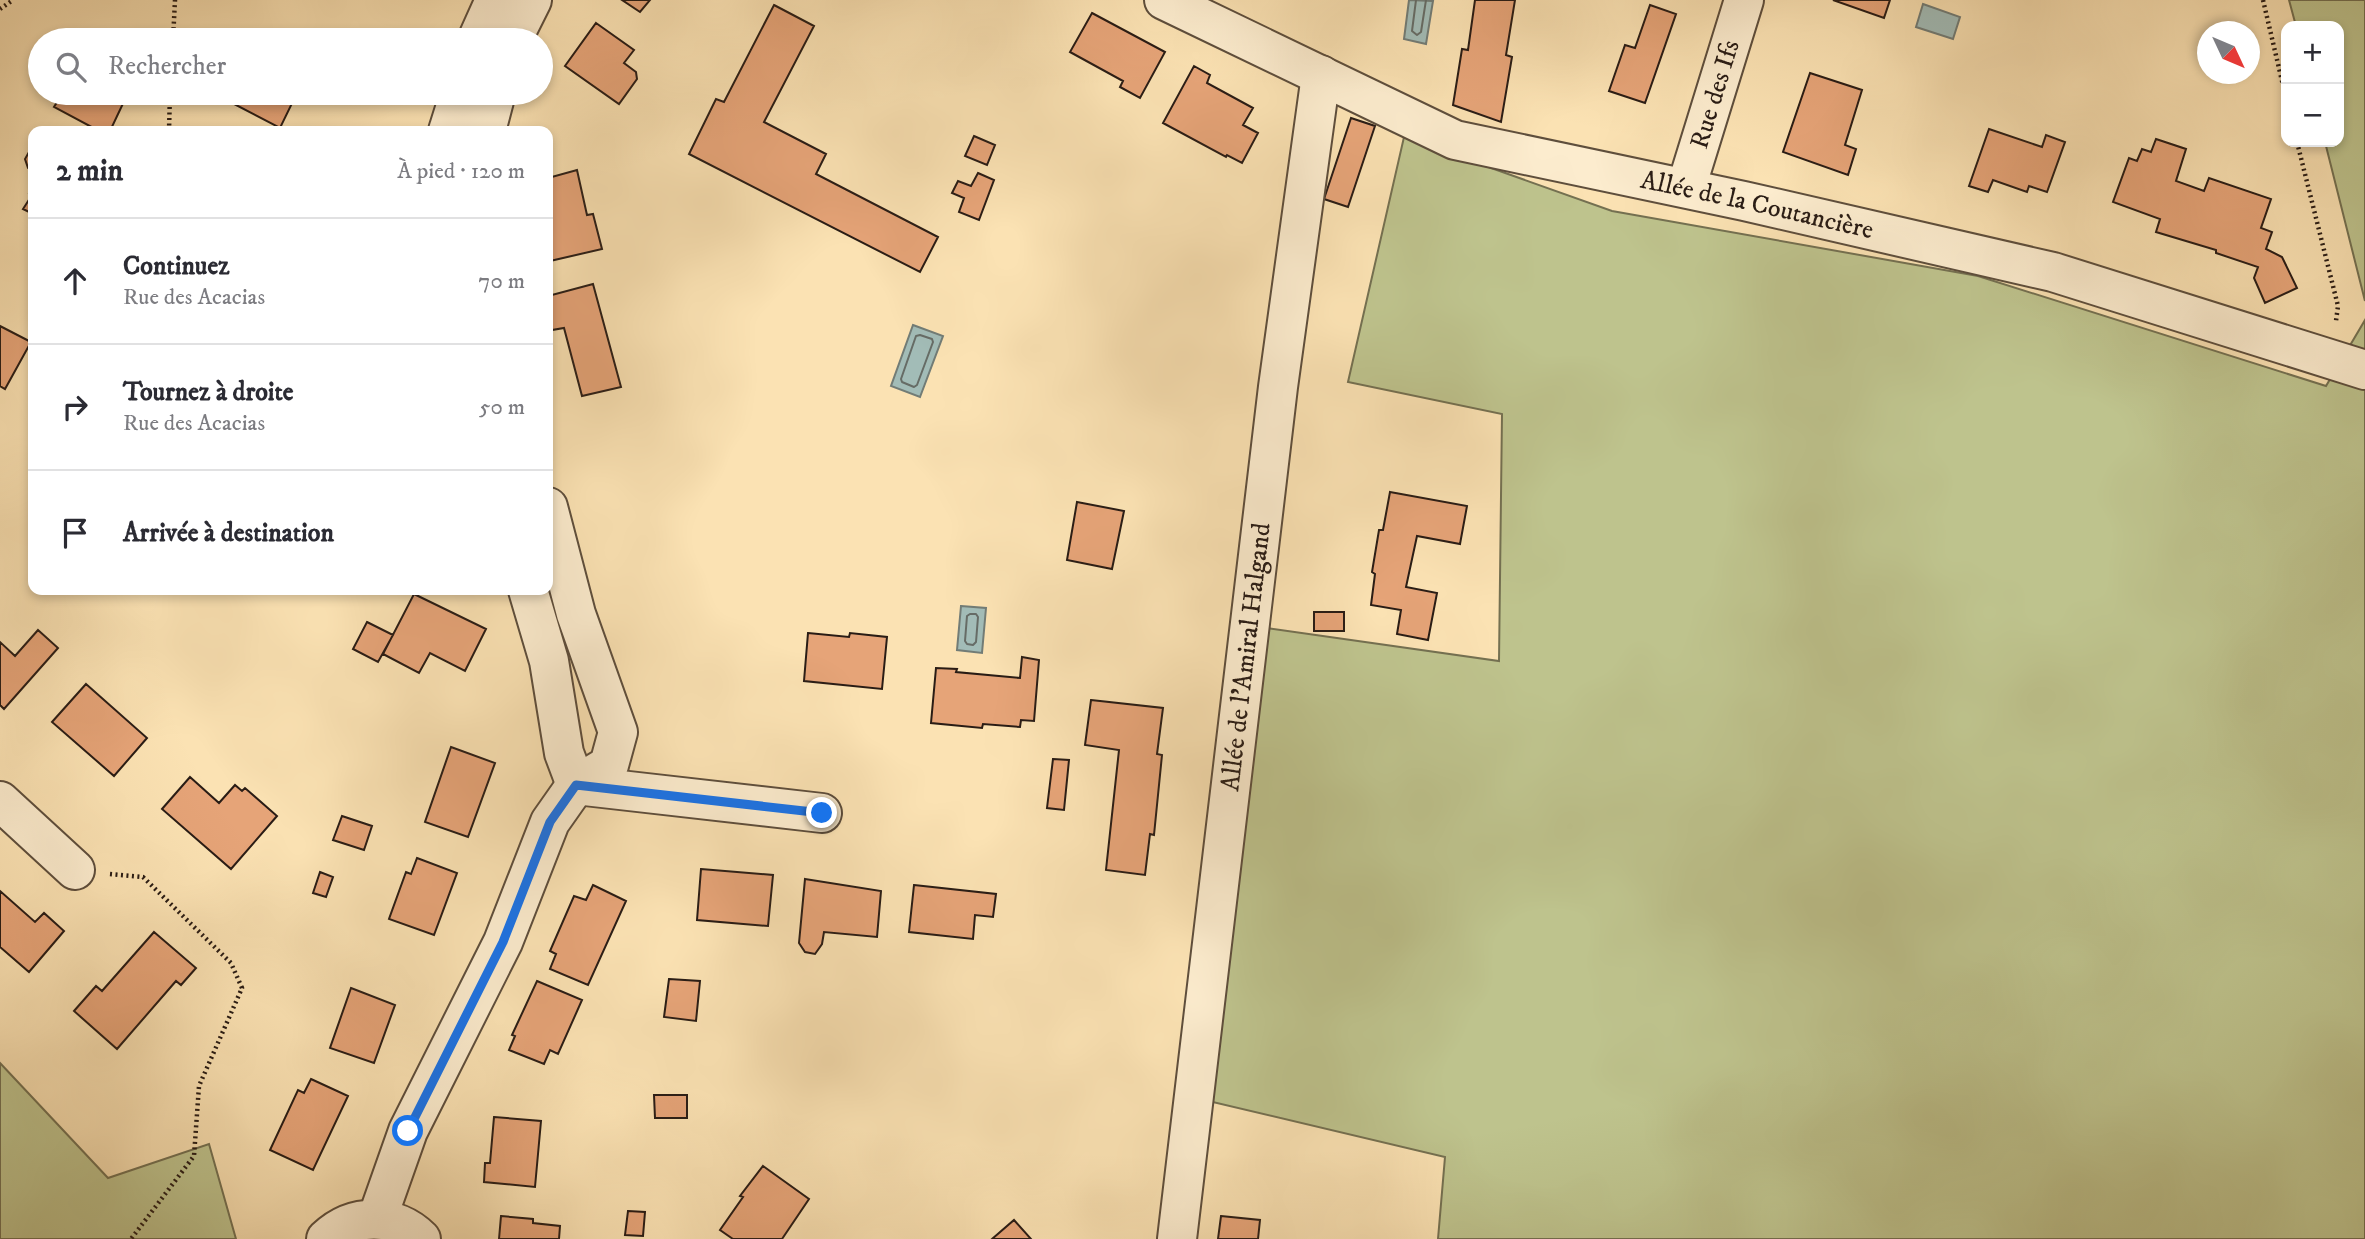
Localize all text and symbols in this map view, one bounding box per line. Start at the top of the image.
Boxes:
north arrow [2197,21,2260,84]
map controls [2281,21,2344,147]
button: + [2281,21,2344,84]
search box [28,28,553,105]
street label: Rue des Ifs [1683,36,1747,153]
icon: search [52,48,90,86]
text: Rechercher [108,50,226,83]
button: − [2281,84,2344,147]
text: 2 min [56,153,123,190]
text: À pied · 120 m [397,157,525,186]
street label: Allée de la Coutancière [1638,163,1877,247]
text: Continuez [123,250,229,283]
icon: ahead [56,262,94,300]
text: 70 m [478,267,525,296]
text: Rue des Acacias [123,283,265,312]
text: Tournez à droite [123,376,294,409]
icon: right [56,388,94,426]
text: 50 m [479,393,525,422]
text: Rue des Acacias [123,409,265,438]
icon: arrive [56,514,94,552]
text: Arrivée à destination [123,517,334,550]
street label: Allée de l'Amiral Halgand [1214,521,1278,793]
route end [806,797,837,828]
route start [392,1115,423,1146]

